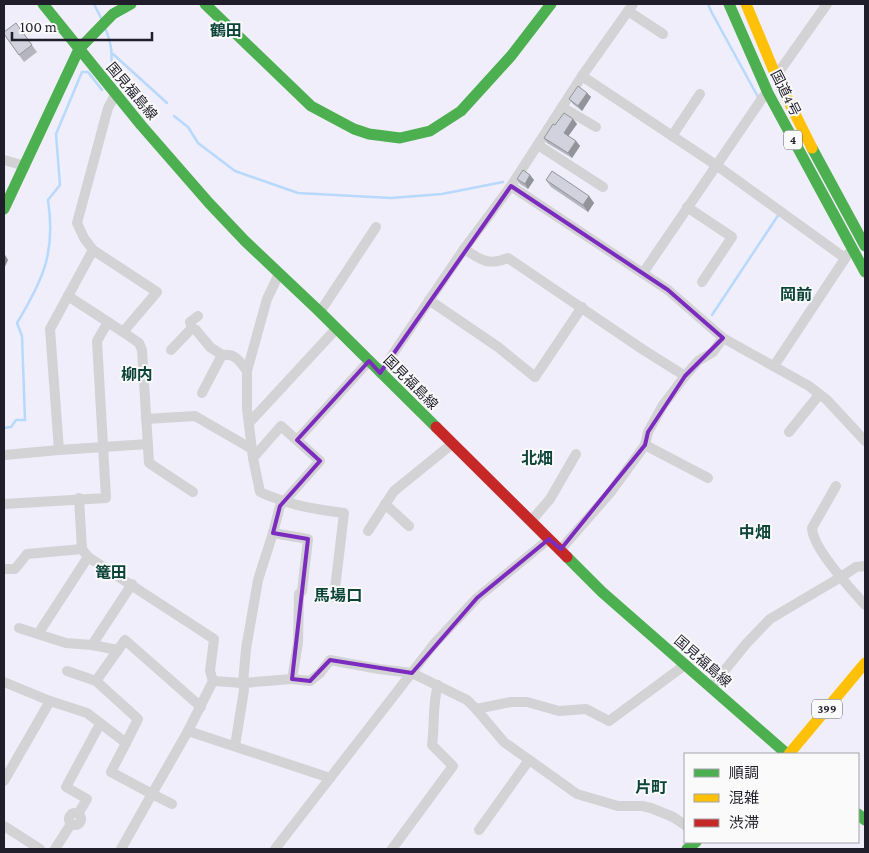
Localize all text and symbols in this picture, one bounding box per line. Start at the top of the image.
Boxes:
scale bar [12,10,152,42]
text: 100 m [20,19,57,35]
district label: 鶴田 [210,22,242,39]
street label: 国見福島線 [103,59,161,123]
street label: 国道4号 [768,67,804,119]
road number: 4 [784,130,802,150]
district label: 岡前 [780,286,812,303]
street label: 国見福島線 [381,352,441,412]
district label: 柳内 [121,366,153,383]
district label: 北畑 [521,450,553,467]
district label: 中畑 [739,524,771,541]
district label: 篭田 [95,564,127,581]
district label: 馬場口 [314,587,362,604]
street label: 国見福島線 [671,632,735,690]
road number: 399 [812,700,842,719]
legend [684,753,859,843]
text: 順調 [729,765,759,781]
district label: 片町 [635,779,667,796]
text: 混雑 [729,790,759,806]
text: 渋滞 [729,815,759,831]

